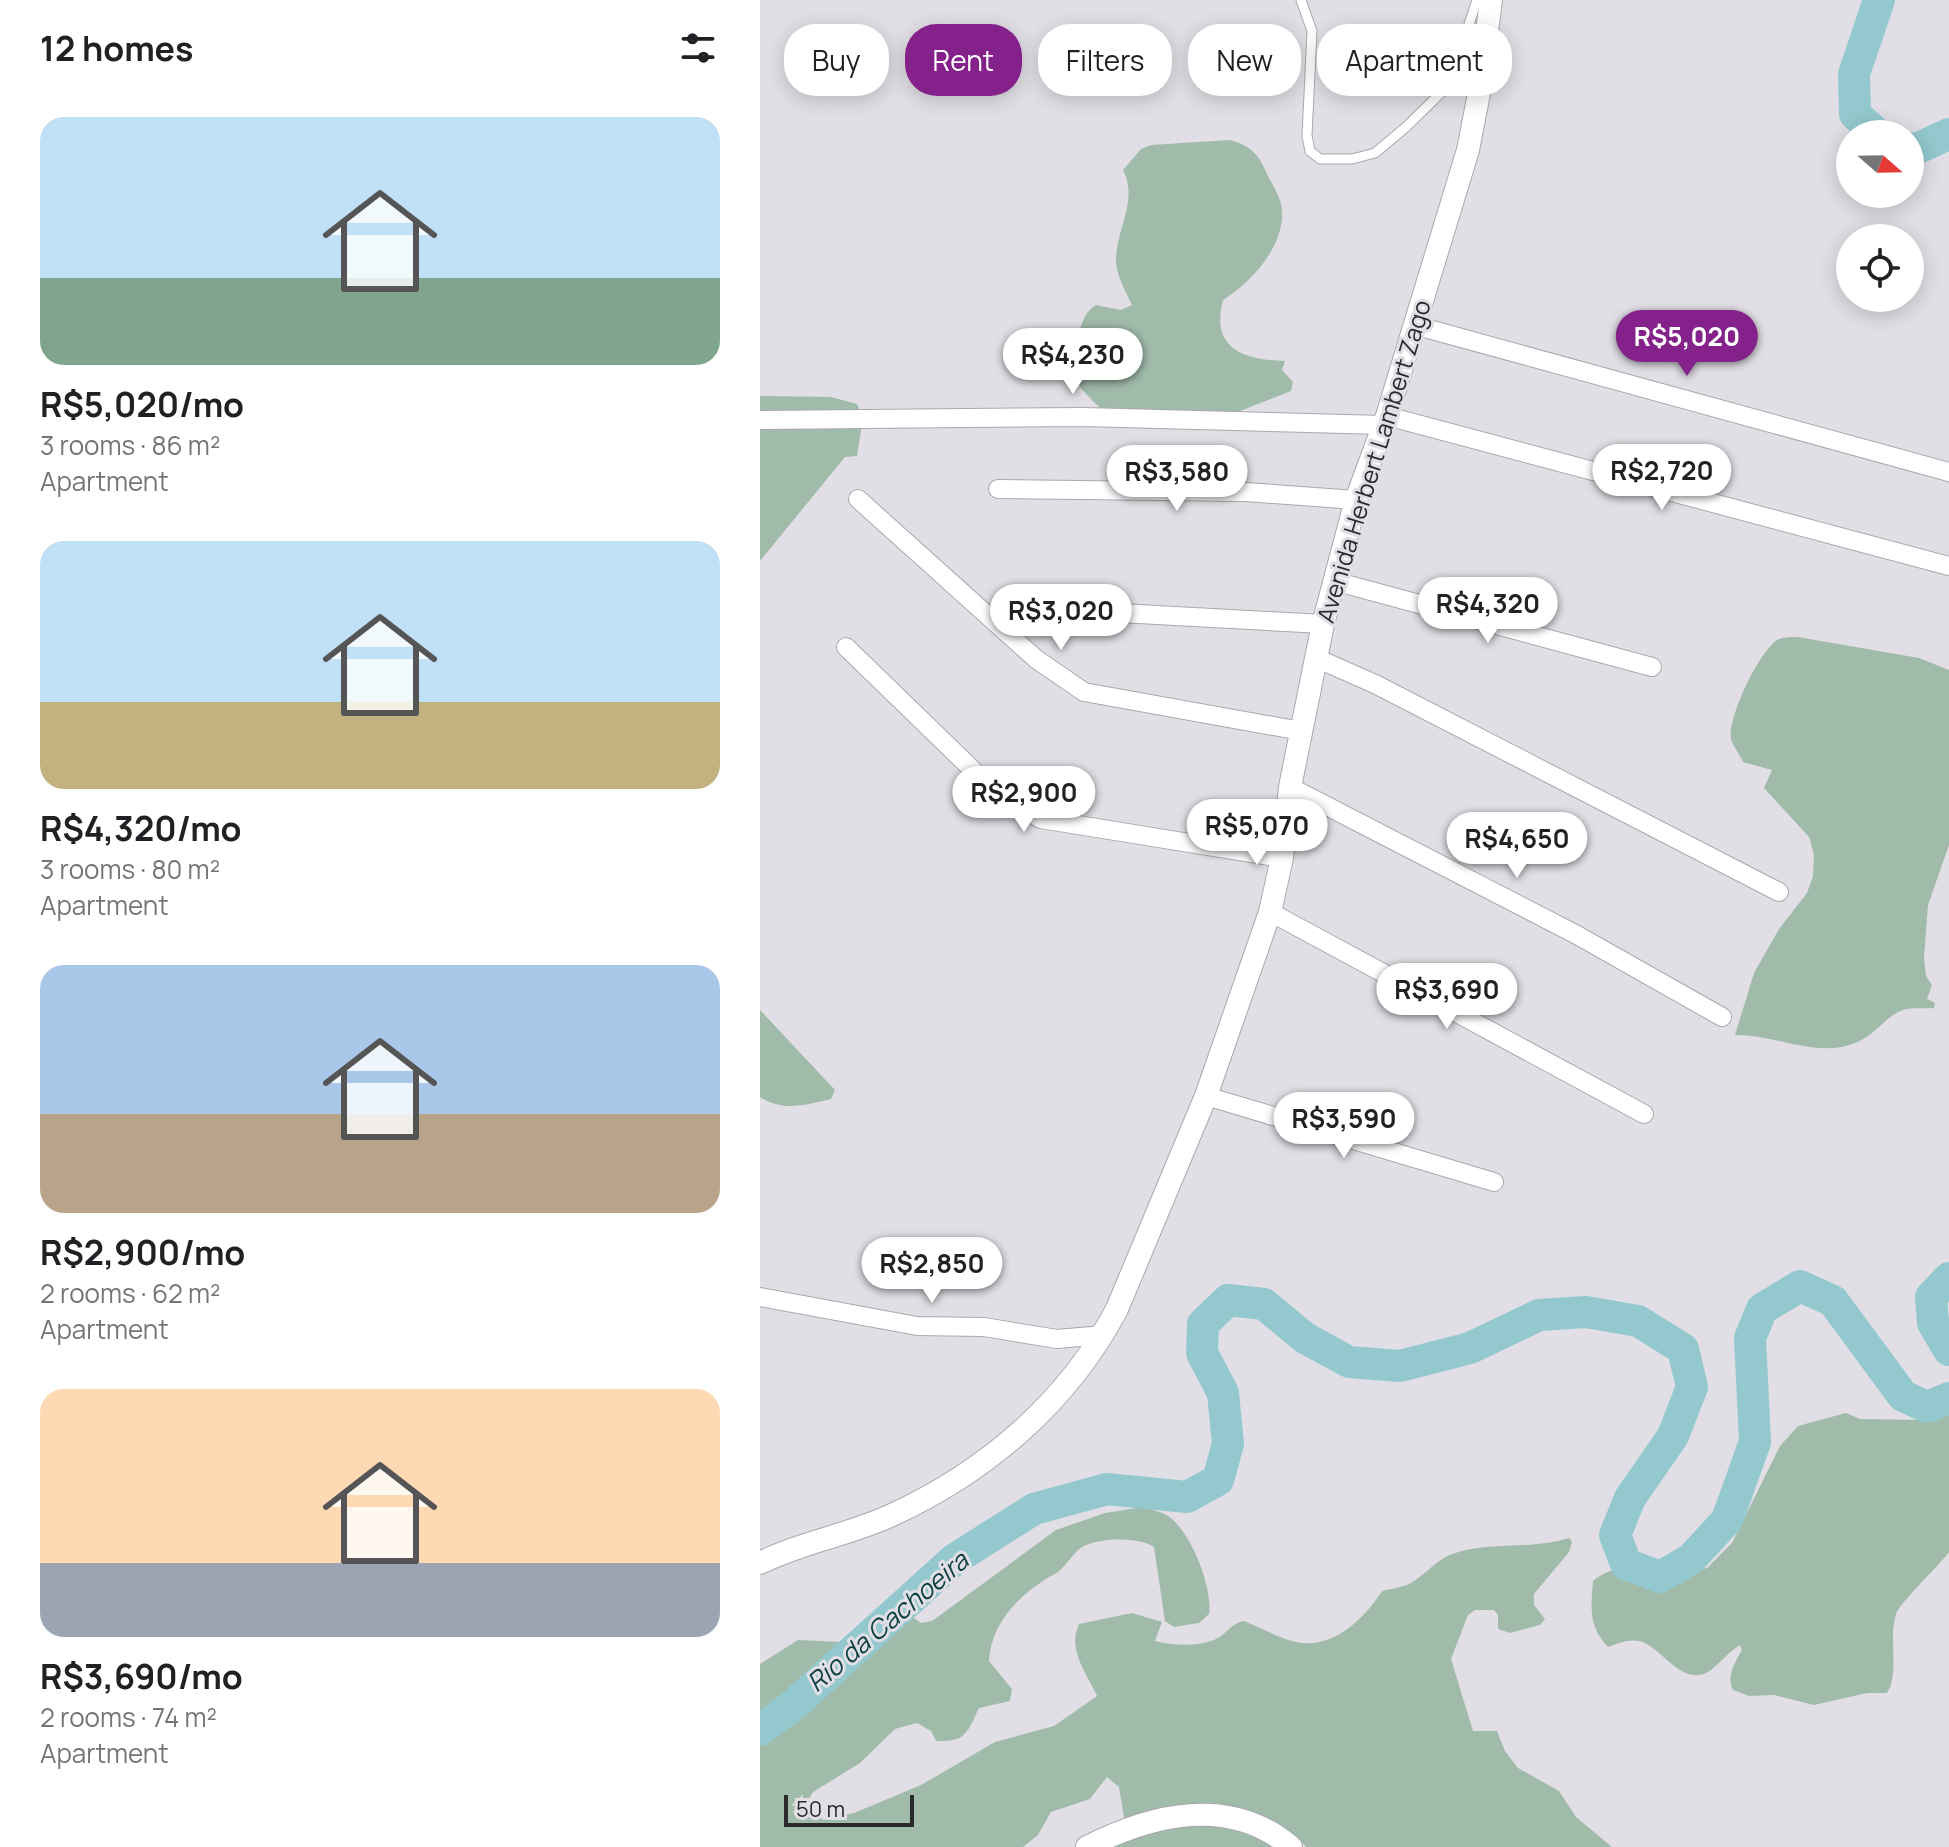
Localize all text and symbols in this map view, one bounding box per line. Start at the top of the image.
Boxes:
chip: Buy [784,24,889,96]
chip: Rent [905,24,1022,96]
chip: Filters [1038,24,1172,96]
chip: New [1188,24,1301,96]
chip: Apartment [1317,24,1512,96]
text: 12 homes [40,25,193,71]
icon: filters [676,26,720,70]
north arrow [1836,120,1924,208]
map controls [1836,120,1924,312]
icon: home [308,169,452,313]
button: locate [1836,224,1924,312]
street label: Avenida Herbert Lambert Zago [1308,296,1438,626]
pin: R$5,020 [1613,310,1761,378]
text: R$5,020 [1634,318,1740,354]
pin: R$4,230 [999,328,1147,396]
text: R$4,230 [1021,336,1125,372]
text: R$5,020/mo [40,381,244,427]
text: 3 rooms · 86 m² [40,427,220,463]
pin: R$2,720 [1588,444,1736,512]
pin: R$3,580 [1103,445,1251,513]
text: R$2,720 [1610,452,1714,488]
text: R$3,580 [1125,453,1229,489]
text: Apartment [40,463,169,499]
pin: R$4,320 [1414,577,1562,645]
pin: R$3,020 [987,584,1135,652]
text: R$4,320 [1436,585,1540,621]
text: R$3,020 [1008,592,1114,628]
icon: home [308,593,452,737]
pin: R$2,900 [950,766,1098,834]
text: R$2,900 [970,774,1078,810]
pin: R$5,070 [1183,799,1331,867]
text: R$4,320/mo [40,805,242,851]
text: R$5,070 [1205,807,1309,843]
pin: R$4,650 [1443,812,1591,880]
text: R$4,650 [1464,820,1570,856]
text: 3 rooms · 80 m² [40,851,220,887]
text: Apartment [40,887,169,923]
pin: R$3,690 [1373,963,1521,1031]
text: R$3,690 [1394,971,1500,1007]
icon: home [308,1017,452,1161]
pin: R$3,590 [1270,1092,1418,1160]
text: R$3,590 [1291,1100,1397,1136]
text: R$2,900/mo [40,1229,245,1275]
pin: R$2,850 [858,1237,1006,1305]
text: R$2,850 [879,1245,985,1281]
text: 2 rooms · 62 m² [40,1275,220,1311]
text: Apartment [40,1311,169,1347]
icon: home [308,1441,452,1585]
water label: Rio da Cachoeira [798,1542,977,1699]
text: R$3,690/mo [40,1653,243,1699]
text: 2 rooms · 74 m² [40,1699,217,1735]
text: Apartment [40,1735,169,1771]
scale bar [784,1791,914,1827]
text: 50 m [796,1794,845,1824]

